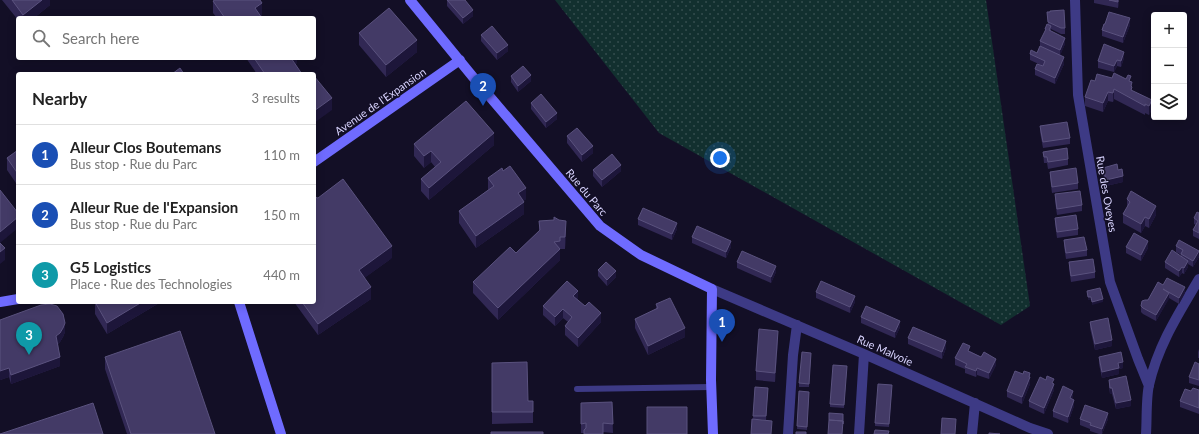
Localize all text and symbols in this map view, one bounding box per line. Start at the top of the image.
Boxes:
map controls [1151,12,1187,120]
button: + [1151,12,1187,48]
search box [16,16,316,60]
icon: search [30,27,52,49]
text: Search here [62,29,139,47]
button: − [1151,48,1187,84]
street label: Avenue de l'Expansion [332,65,428,137]
pin: 2 [470,73,496,106]
button: layers [1151,84,1187,120]
text: Nearby [32,88,87,109]
text: 3 results [252,90,300,106]
text: Alleur Clos Boutemans [70,138,221,156]
text: 1 [41,147,49,163]
text: 110 m [263,147,300,163]
your location [710,148,730,168]
street label: Rue des Oveyes [1094,155,1120,233]
text: Bus stop · Rue du Parc [70,156,197,172]
street label: Rue du Parc [564,166,610,218]
text: Alleur Rue de l'Expansion [70,198,238,216]
text: 2 [41,207,49,223]
text: 150 m [263,207,300,223]
text: Bus stop · Rue du Parc [70,216,197,232]
text: G5 Logistics [70,258,151,276]
text: 3 [41,267,49,283]
text: 440 m [263,267,300,283]
text: Place · Rue des Technologies [70,276,232,292]
pin: 1 [709,309,735,342]
pin: 3 [16,322,42,355]
street label: Rue Malvoie [855,332,915,368]

